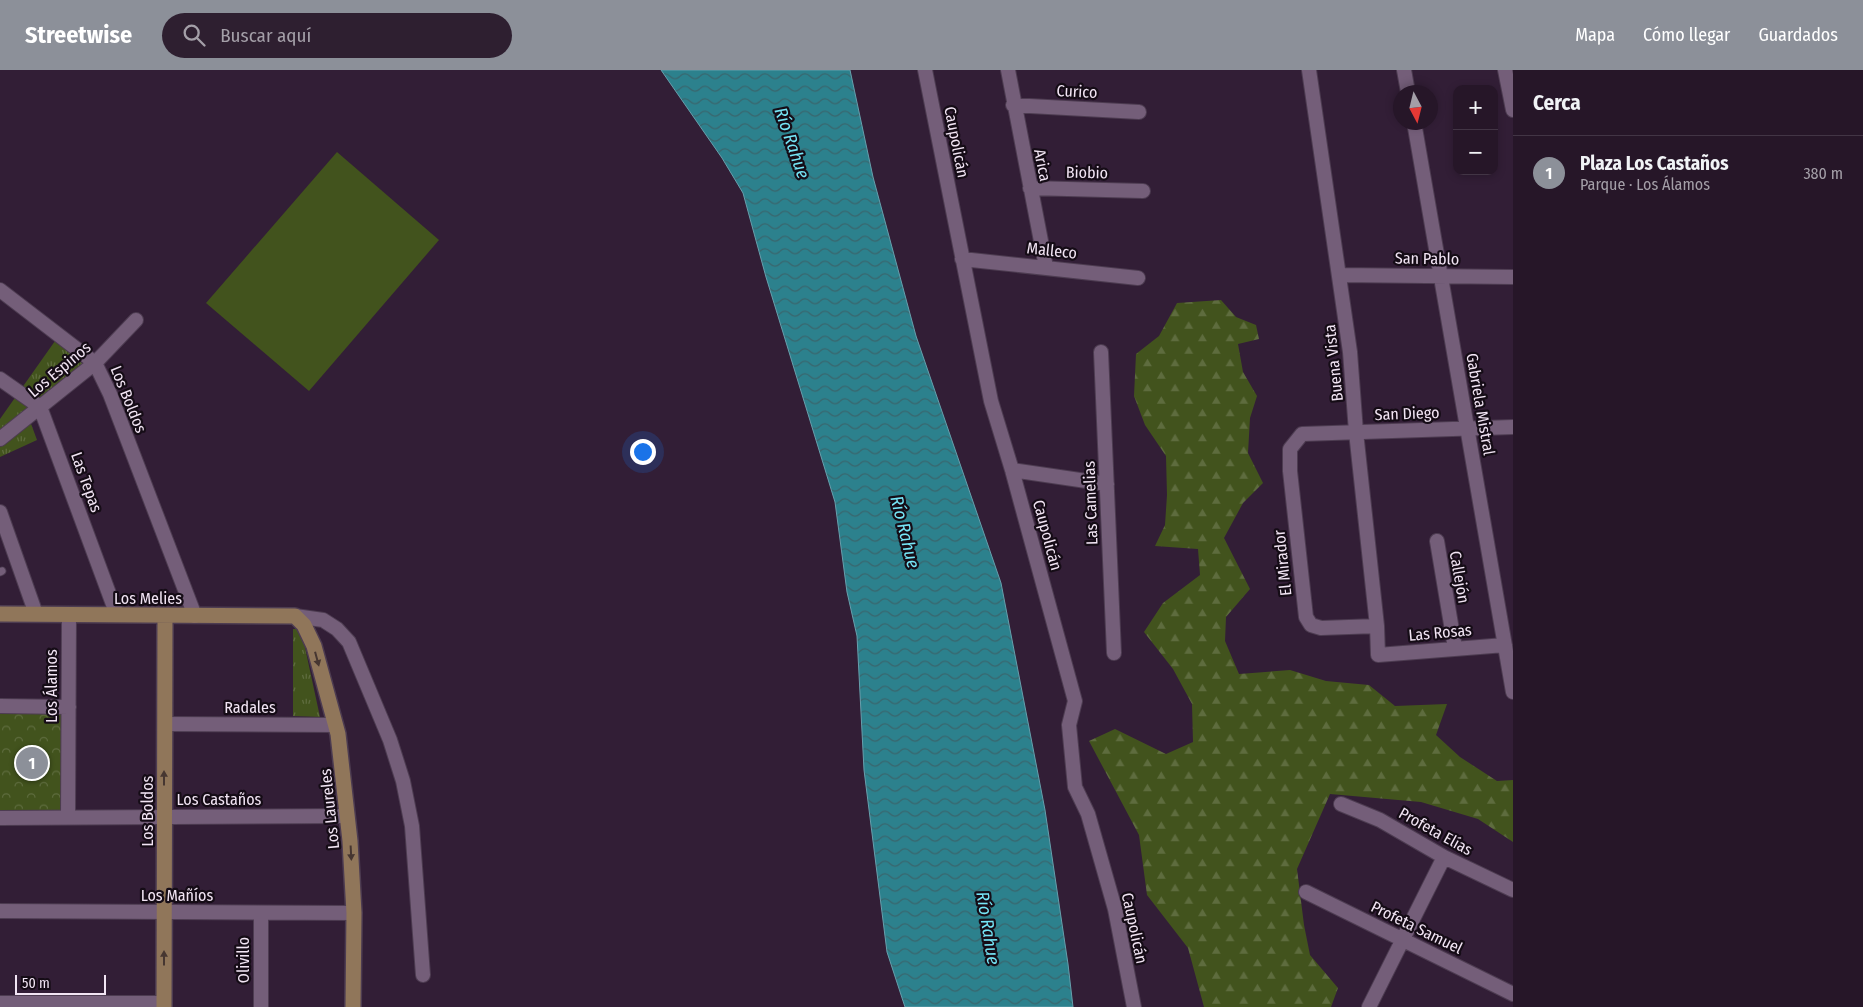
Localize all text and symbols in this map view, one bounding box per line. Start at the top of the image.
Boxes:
search box [162,13,512,58]
text: Streetwise [25,21,132,49]
icon: search [180,21,208,49]
text: Buscar aquí [220,24,311,47]
text: Mapa [1575,24,1615,46]
text: Cómo llegar [1643,24,1730,46]
text: Guardados [1758,24,1838,46]
street label: Curico [1056,81,1098,102]
north arrow [1393,85,1438,130]
map controls [1453,85,1498,175]
button: + [1453,85,1498,130]
text: Cerca [1533,90,1581,116]
water label: Río Rahue [770,104,815,182]
street label: Caupolicán [940,105,973,179]
button: − [1453,130,1498,175]
street label: Arica [1030,147,1055,183]
text: Plaza Los Castaños [1580,152,1729,175]
street label: Biobio [1066,163,1108,182]
text: 1 [1546,164,1552,183]
text: 380 m [1803,164,1843,183]
text: Parque · Los Álamos [1580,175,1710,194]
street label: Malleco [1026,238,1078,263]
street label: San Pablo [1395,248,1459,269]
street label: Buena Vista [1320,323,1347,402]
street label: Los Espinos [24,338,95,401]
street label: Gabriela Mistral [1462,352,1499,457]
street label: Los Boldos [106,363,151,436]
street label: San Diego [1374,403,1440,424]
your location [630,439,656,465]
street label: Las Tepas [67,449,106,515]
street label: Las Camelias [1080,460,1101,545]
water label: Río Rahue [885,493,925,571]
street label: Caupolicán [1029,498,1066,573]
street label: El Mirador [1270,529,1295,597]
street label: Callejón [1446,549,1473,605]
street label: Los Melies [114,589,182,608]
street label: Las Rosas [1408,620,1473,645]
street label: Los Álamos [42,649,61,723]
one-way arrow [313,651,321,666]
street label: Radales [224,698,276,717]
pin: 1 [16,744,48,782]
street label: Los Laureles [316,768,343,850]
one-way arrow [160,770,168,786]
street label: Los Boldos [138,775,157,846]
street label: Los Castaños [177,790,262,809]
street label: Profeta Elías [1396,803,1476,860]
one-way arrow [347,845,355,861]
street label: Los Mañíos [141,886,213,905]
water label: Río Rahue [971,890,1005,967]
street label: Caupolicán [1118,891,1151,965]
street label: Profeta Samuel [1368,897,1466,958]
street label: Olivillo [234,937,253,983]
one-way arrow [160,950,168,966]
scale bar [15,972,106,995]
text: 50 m [22,975,50,992]

